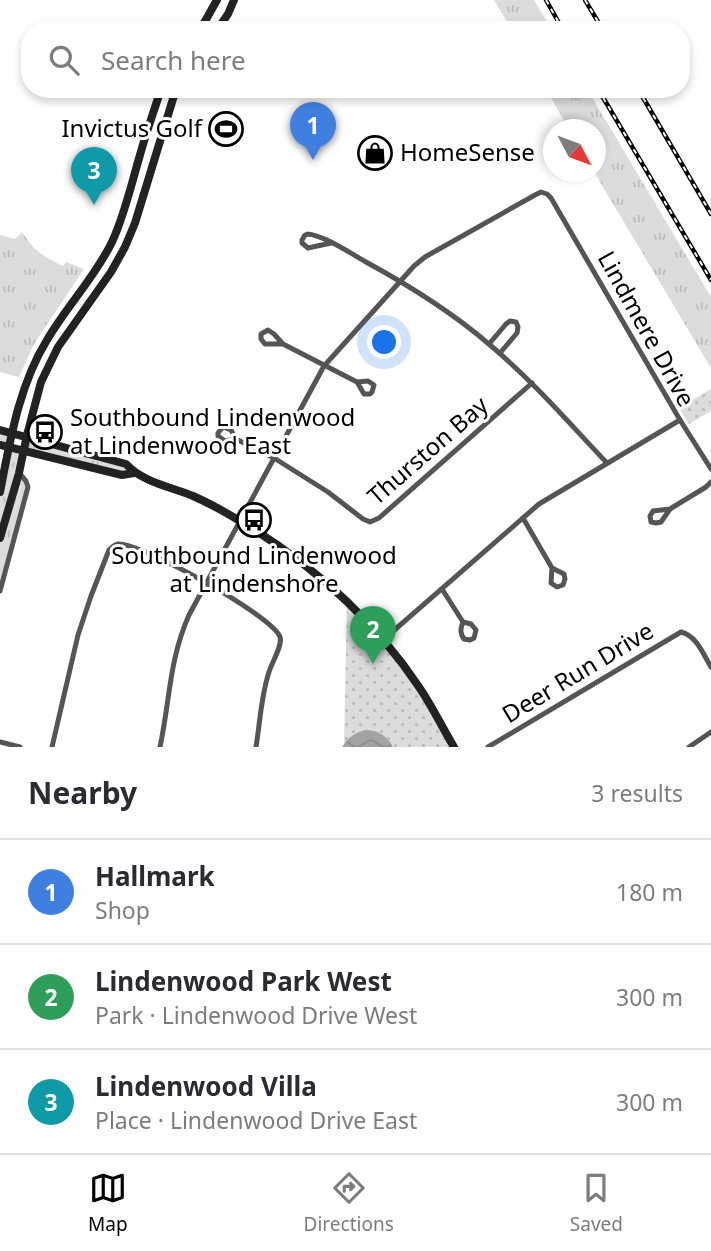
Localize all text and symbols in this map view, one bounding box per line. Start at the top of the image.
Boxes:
search box [21,21,690,98]
icon: search [45,41,83,79]
text: Search here [101,42,246,78]
pin: 1 [290,102,336,160]
sports icon: Invictus Golf [207,110,245,148]
place label: Invictus Golf [61,111,204,144]
north arrow [543,119,606,182]
shop icon: HomeSense [356,134,394,172]
place label: HomeSense [400,135,535,168]
pin: 3 [71,147,117,205]
street label: Lindmere Drive [591,245,704,412]
your location [367,325,401,359]
street label: Thurston Bay [360,388,495,512]
place label: Southbound Lindenwood at Lindenwood East [70,400,355,461]
bus stop icon: Southbound Lindenwood at Lindenwood East [26,413,64,451]
bus stop icon: Southbound Lindenwood at Lindenshore [235,501,273,539]
place label: Southbound Lindenwood at Lindenshore [111,538,397,599]
pin: 2 [350,606,396,664]
street label: Deer Run Drive [495,614,659,730]
text: Nearby [28,772,137,813]
text: 3 results [591,777,683,809]
text: Hallmark [95,858,215,894]
text: 1 [44,876,58,908]
text: 180 m [616,876,683,908]
text: Shop [95,894,150,926]
text: Lindenwood Park West [95,963,392,999]
text: 2 [44,981,58,1013]
text: 300 m [616,981,683,1013]
text: Park · Lindenwood Drive West [95,999,417,1031]
text: Lindenwood Villa [95,1068,317,1104]
text: 3 [44,1086,58,1118]
text: 300 m [616,1086,683,1118]
text: Place · Lindenwood Drive East [95,1104,417,1136]
tab: Map [88,1169,128,1237]
tab: Directions [304,1169,394,1237]
tab: Saved [570,1169,623,1237]

